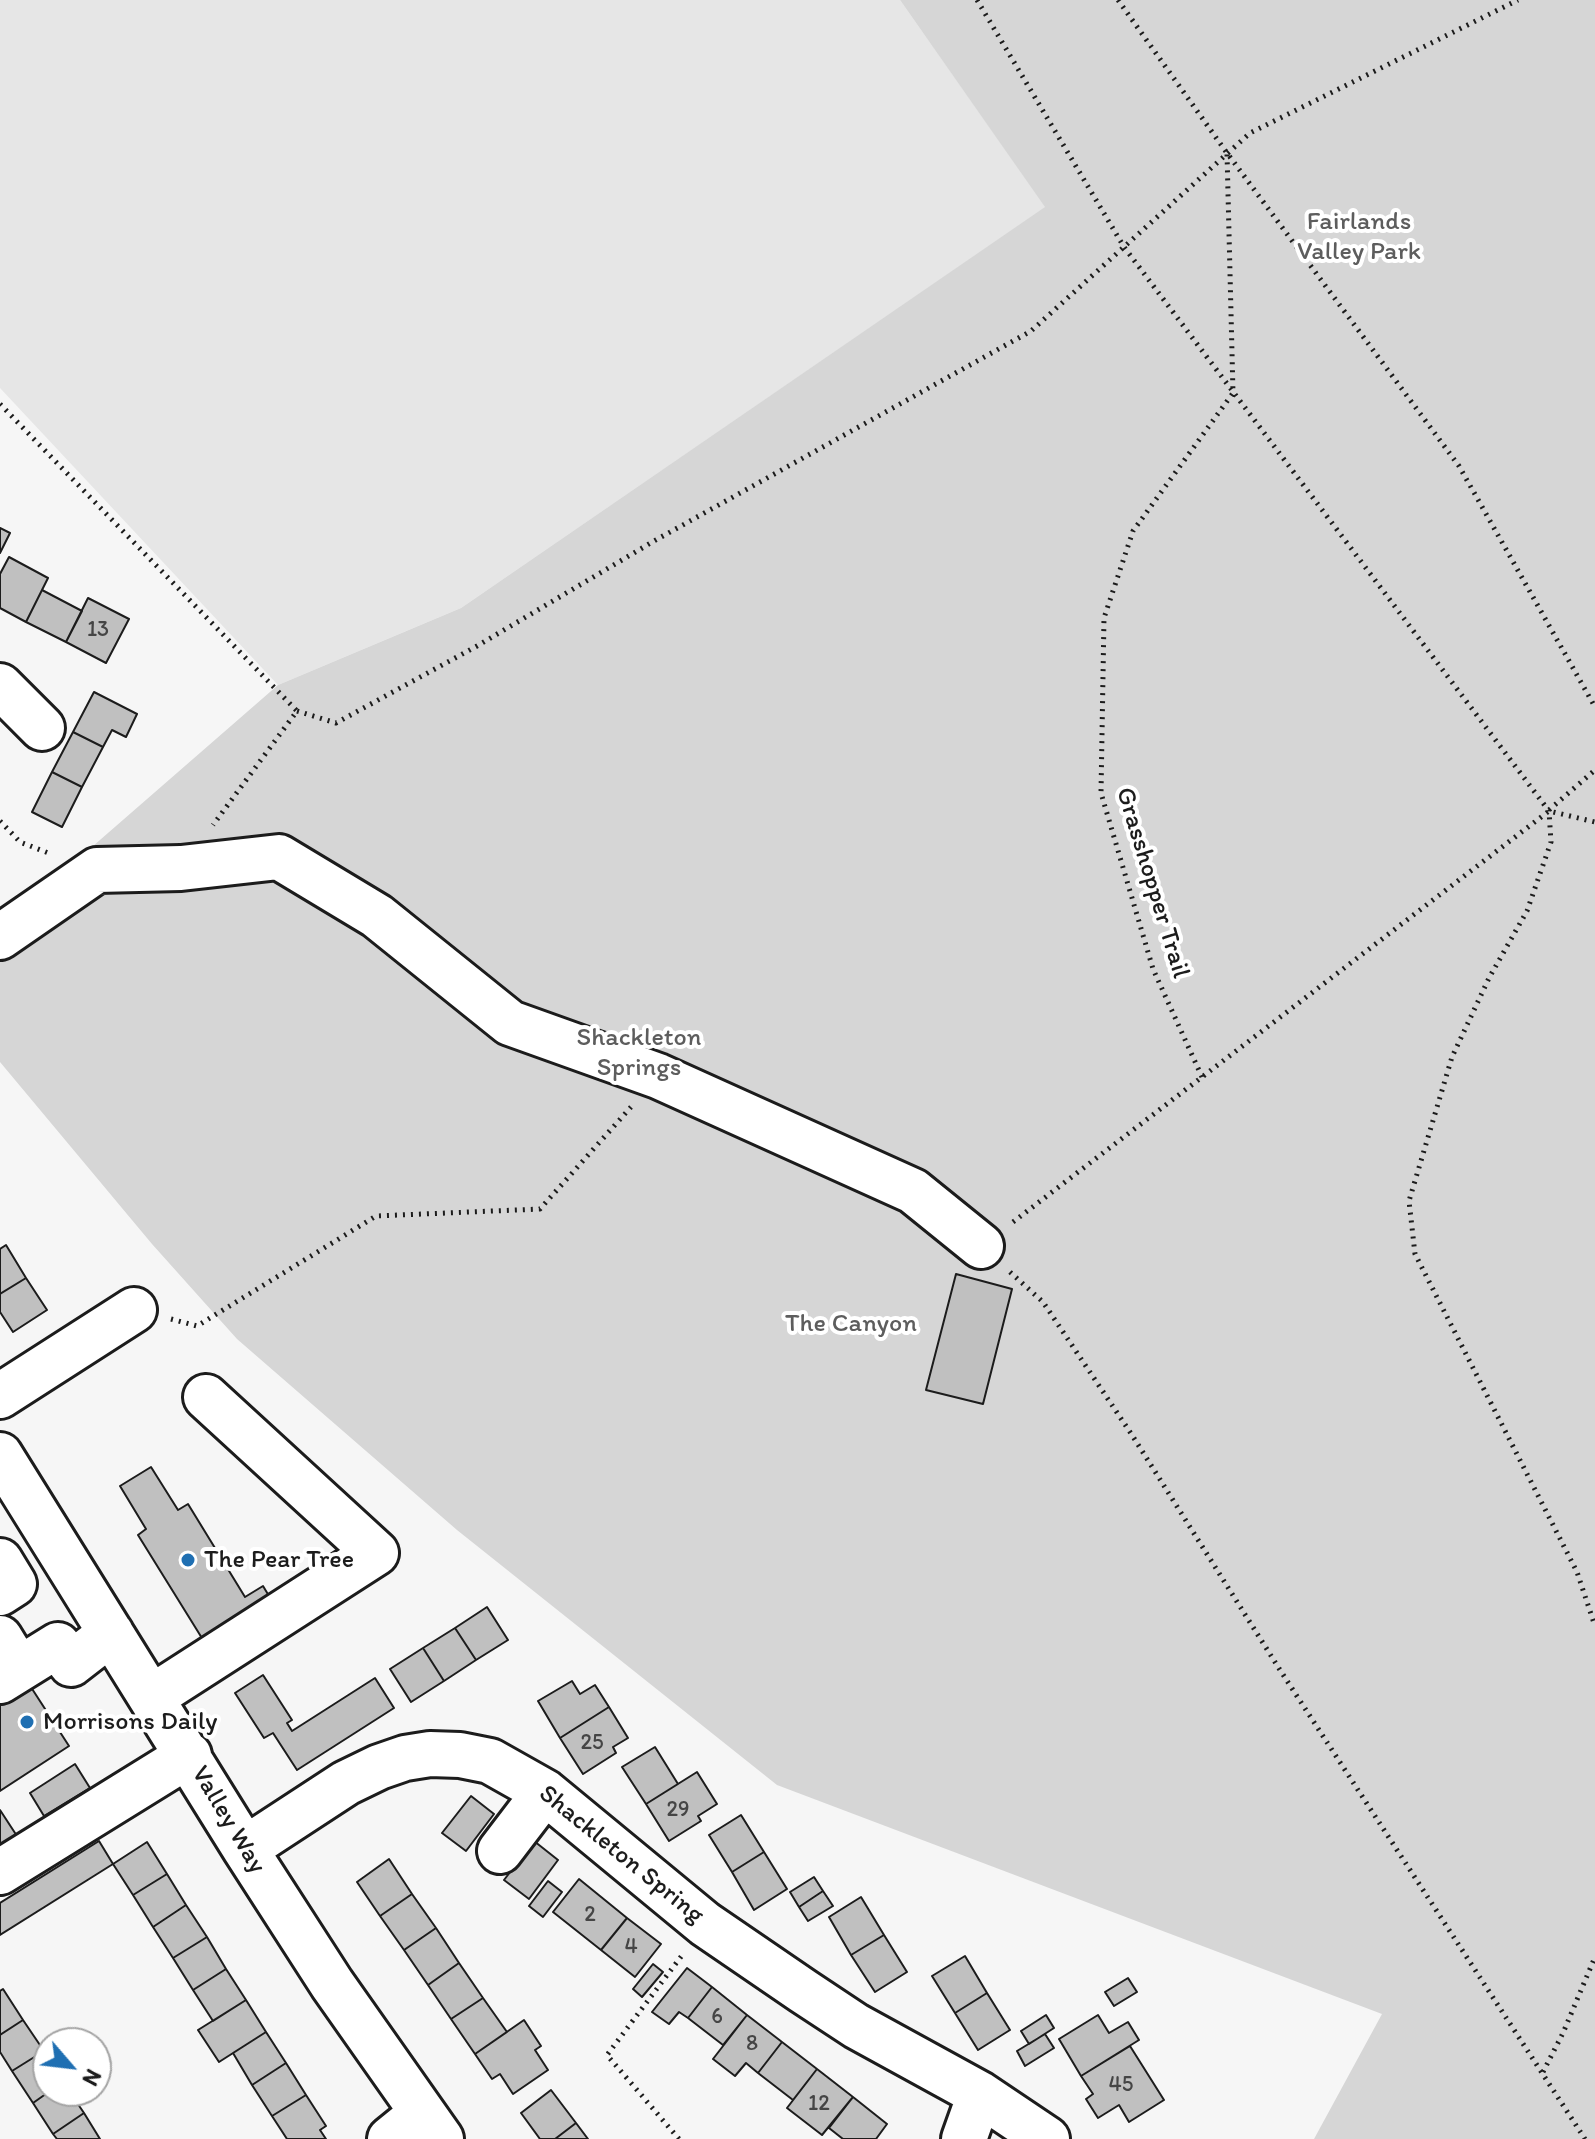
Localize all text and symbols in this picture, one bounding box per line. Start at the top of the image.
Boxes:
park label: Fairlands Valley Park [1297,206,1421,268]
house number: 13 [87,617,109,643]
street label: Grasshopper Trail [1108,784,1196,982]
park label: Shackleton Springs [577,1022,701,1084]
park label: The Canyon [785,1308,917,1340]
place label: The Pear Tree [204,1544,354,1576]
marker: The Pear Tree [179,1551,197,1569]
place label: Morrisons Daily [43,1706,218,1738]
marker: Morrisons Daily [18,1713,36,1731]
house number: 25 [580,1730,604,1756]
street label: Valley Way [184,1761,272,1879]
street label: Shackleton Spring [532,1779,710,1931]
house number: 29 [666,1797,690,1823]
house number: 2 [584,1902,596,1928]
house number: 4 [624,1934,638,1960]
house number: 6 [711,2004,723,2030]
north arrow [32,2027,112,2107]
house number: 8 [746,2031,758,2057]
text: N [76,2065,107,2090]
house number: 45 [1109,2072,1133,2098]
house number: 12 [808,2091,830,2117]

